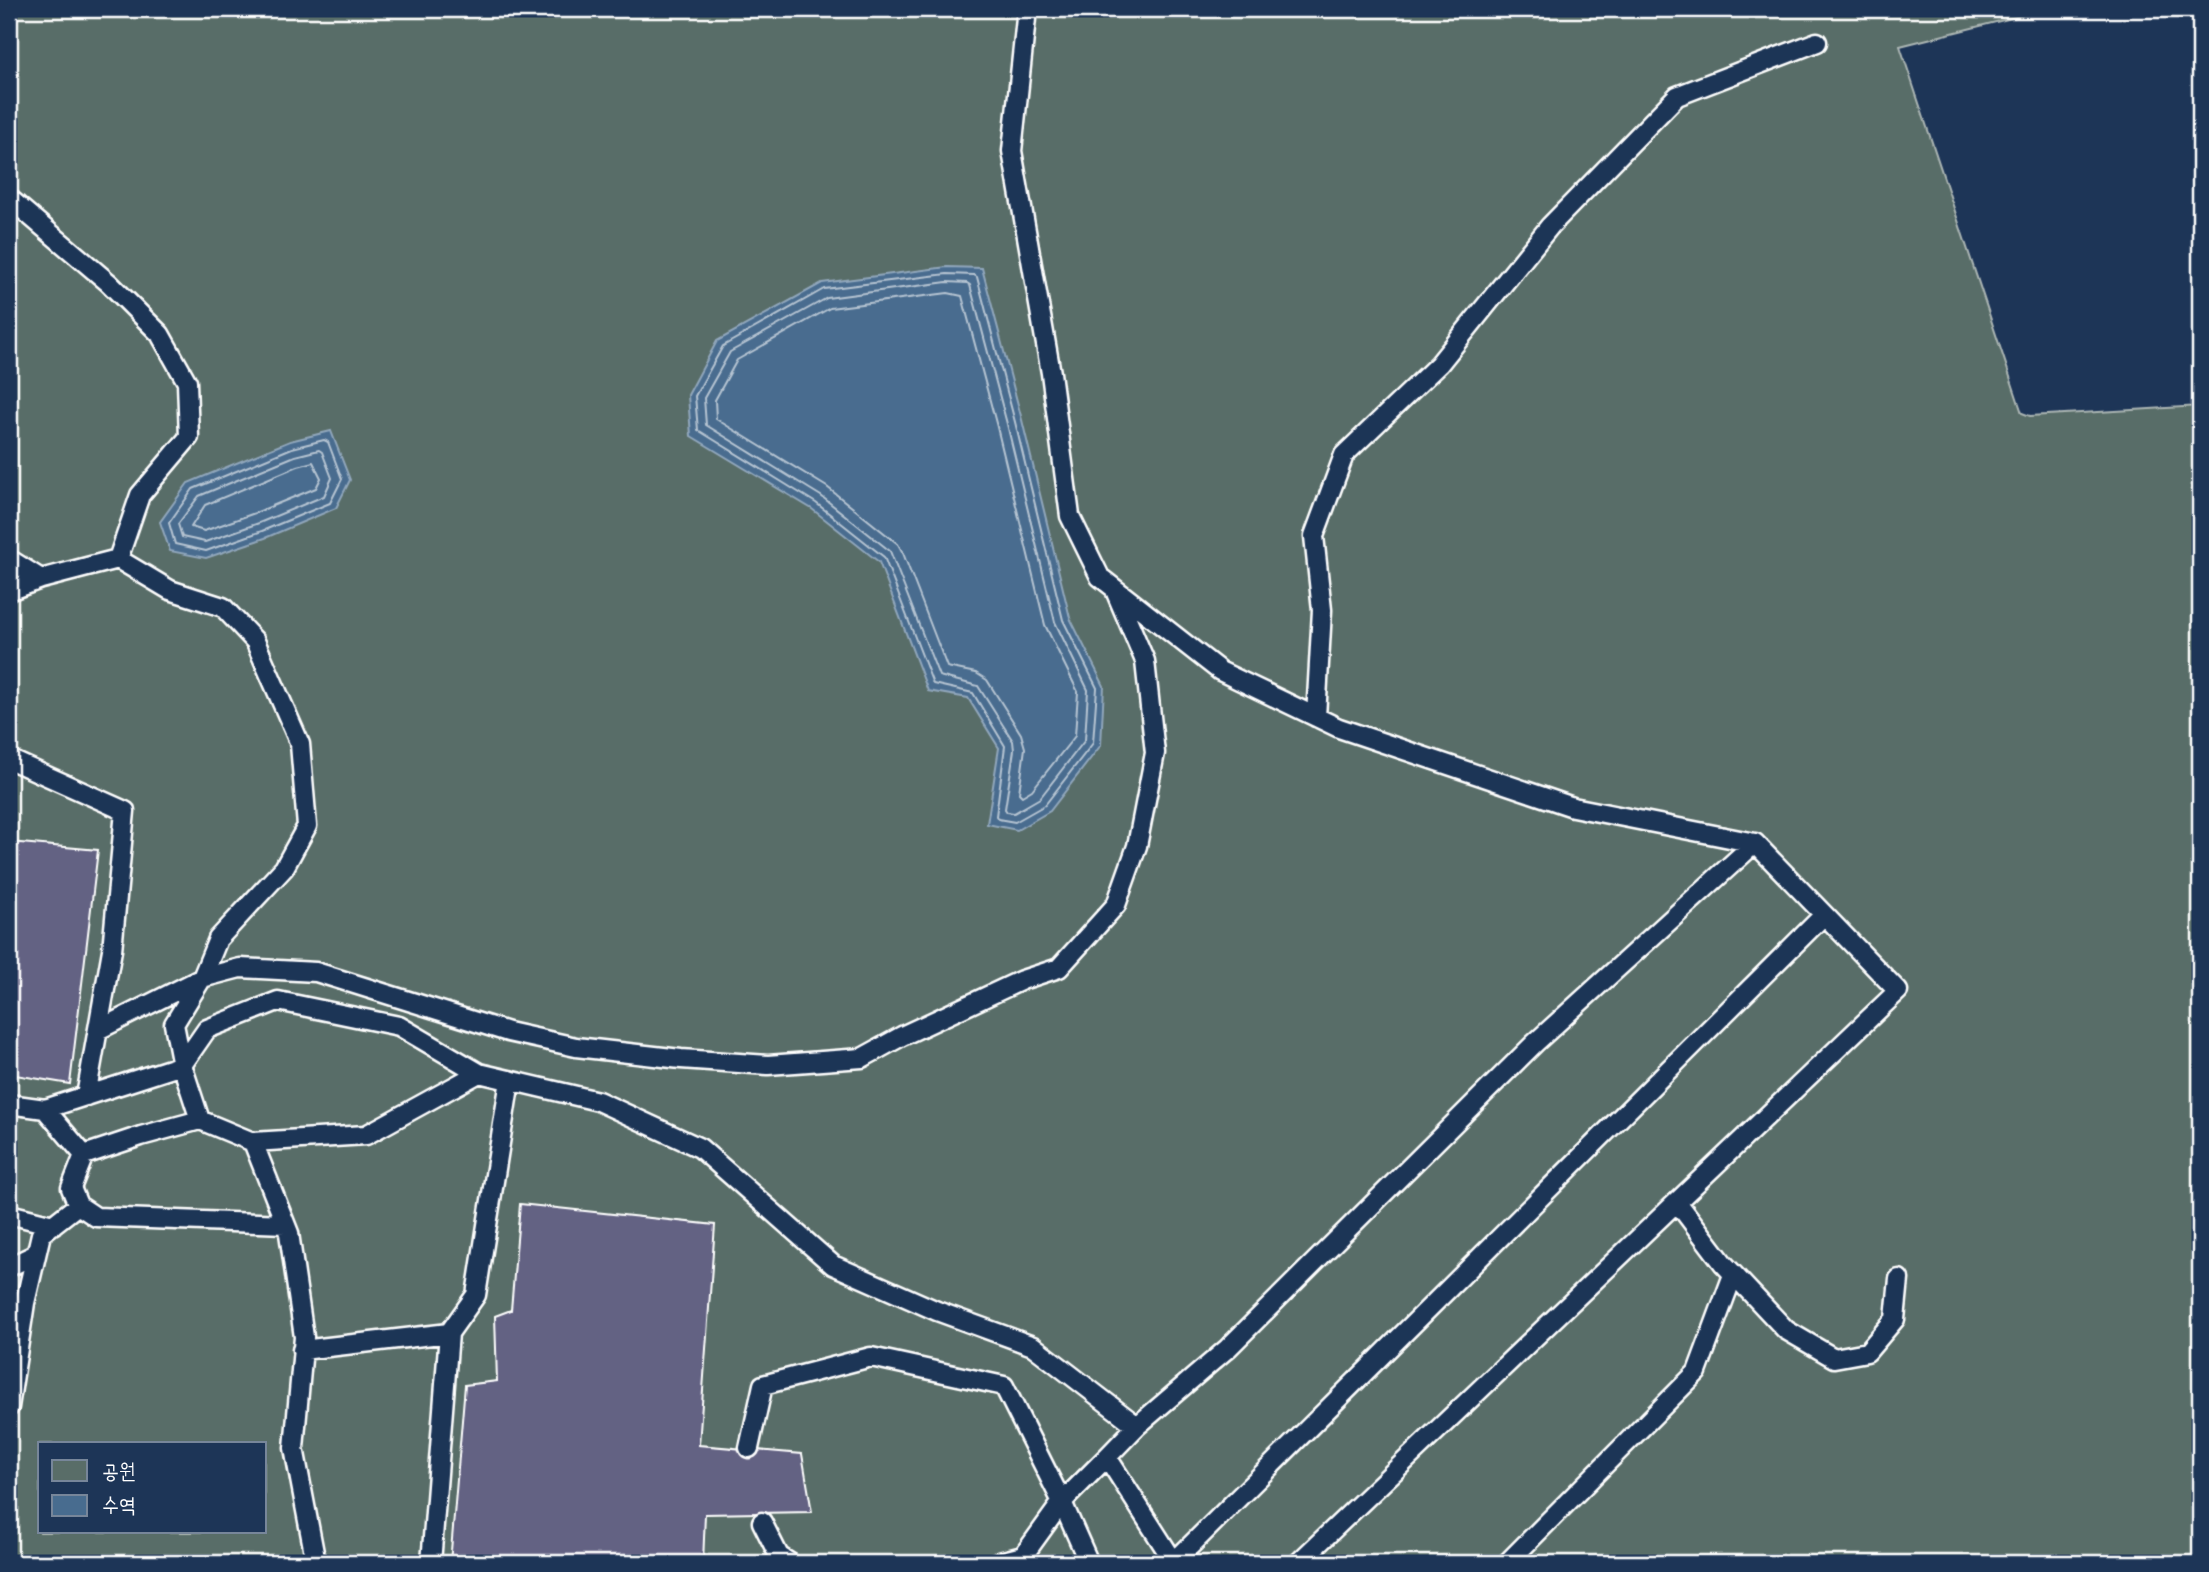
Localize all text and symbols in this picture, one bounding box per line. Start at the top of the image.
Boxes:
legend [38,1442,266,1534]
text: 공원 [102,1458,136,1486]
text: 수역 [102,1492,136,1520]

